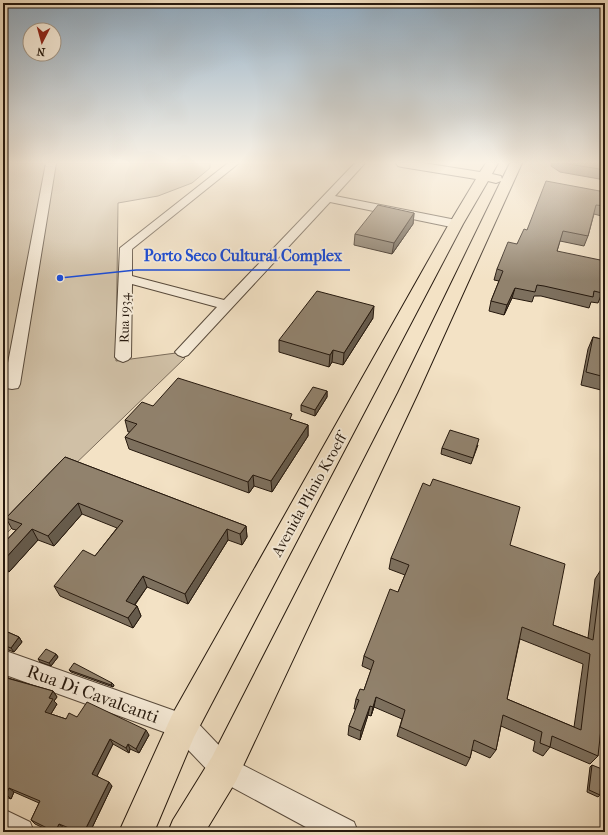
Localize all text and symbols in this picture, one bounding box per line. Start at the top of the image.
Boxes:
north arrow [22,22,62,62]
text: N [36,44,46,58]
callout: Porto Seco Cultural Complex [136,242,350,270]
text: Porto Seco Cultural Complex [144,246,343,266]
street label: Rua 1934 [117,293,132,343]
street label: Avenida Plínio Kroeff [267,428,352,561]
street label: Rua Di Cavalcanti [24,661,162,728]

